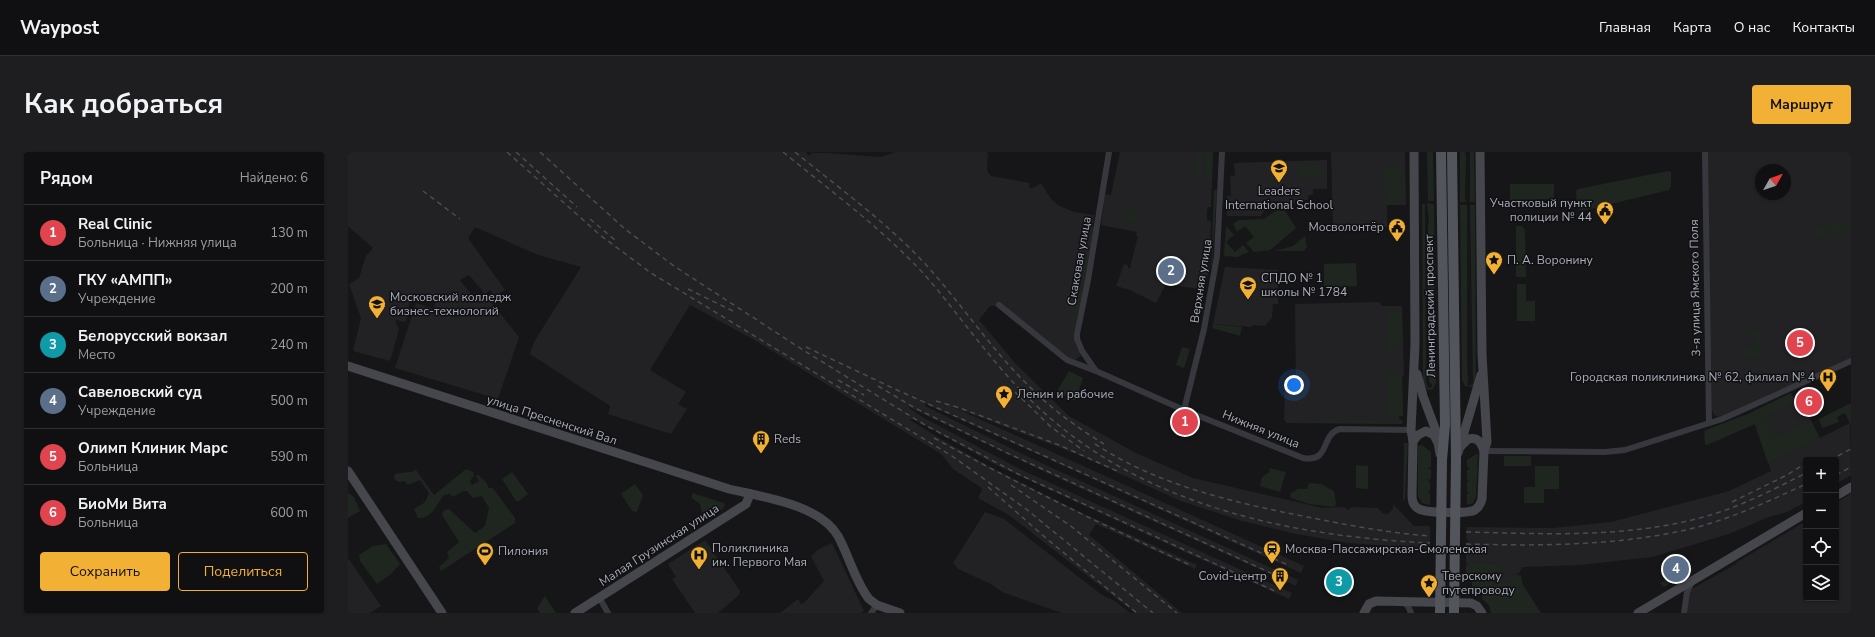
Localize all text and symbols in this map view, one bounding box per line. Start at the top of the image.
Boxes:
text: Waypost [20,15,99,41]
text: Главная [1599,18,1651,37]
text: Карта [1673,18,1712,37]
text: О нас [1734,18,1770,37]
text: Контакты [1792,18,1855,37]
text: Как добраться [24,85,223,123]
button: Маршрут [1752,85,1851,124]
school or university icon: Leaders International School [1269,158,1289,183]
north arrow [1755,164,1791,200]
text: Рядом [40,167,93,190]
text: Найдено: 6 [240,169,308,187]
place label: Leaders International School [1225,183,1333,213]
place label: Участковый пункт полиции № 44 [1489,195,1593,225]
public building icon: Участковый пункт полиции № 44 [1595,200,1615,225]
text: Real Clinic [78,214,152,234]
street label: Скаковая улица [1063,215,1095,307]
public building icon: Мосволонтёр [1387,217,1407,242]
place label: Мосволонтёр [1308,219,1384,235]
street label: 3-я улица Ямского Поля [1686,219,1704,357]
text: 1 [49,224,57,242]
text: 130 m [270,224,308,242]
text: Больница · Нижняя улица [78,234,237,252]
street label: Ленинградский проспект [1421,234,1439,378]
street label: Верхняя улица [1186,238,1216,324]
place icon: П. А. Воронину [1484,250,1504,275]
place label: П. А. Воронину [1507,252,1594,268]
pin: 2 [1158,256,1184,286]
text: ГКУ «АМПП» [78,270,172,290]
place label: СПДО № 1 школы № 1784 [1261,270,1347,300]
school or university icon: СПДО № 1 школы № 1784 [1238,275,1258,300]
text: 2 [49,280,57,298]
text: 200 m [270,280,308,298]
place label: Московский колледж бизнес-технологий [390,289,512,319]
text: Учреждение [78,290,156,308]
school or university icon: Московский колледж бизнес-технологий [367,294,387,319]
text: Белорусский вокзал [78,326,227,346]
pin: 5 [1787,328,1813,358]
text: 3 [49,336,57,354]
text: 240 m [270,336,308,354]
text: Место [78,346,115,364]
hospital icon: Городская поликлиника № 62, филиал № 4 [1818,367,1838,392]
place label: Городская поликлиника № 62, филиал № 4 [1570,369,1815,385]
your location [1284,375,1304,395]
text: Савеловский cуд [78,382,202,402]
place icon: Ленин и рабочие [994,384,1014,409]
place label: Ленин и рабочие [1017,386,1114,402]
pin: 6 [1796,387,1822,417]
street label: улица Пресненский Вал [485,391,619,449]
text: 4 [49,392,57,410]
text: 500 m [270,392,308,410]
text: Учреждение [78,402,156,420]
street label: Нижняя улица [1220,406,1302,452]
pin: 1 [1172,407,1198,437]
building icon: Reds [751,429,771,454]
place label: Reds [774,431,801,447]
text: Олимп Клиник Марс [78,438,228,458]
text: 5 [49,448,57,466]
text: 590 m [270,448,308,466]
map controls [1803,457,1839,601]
button: + [1803,457,1839,493]
text: Больница [78,458,138,476]
button: − [1803,493,1839,529]
text: БиоМи Вита [78,494,167,514]
street label: Малая Грузинская улица [596,500,722,590]
text: 6 [49,504,57,522]
text: 600 m [270,504,308,522]
text: Больница [78,514,138,532]
button: locate [1803,529,1839,565]
station icon: Москва-Пассажирская-Смоленская [1262,539,1282,564]
place label: Поликлиника им. Первого Мая [712,540,807,570]
sports icon: Пилония [475,541,495,566]
place label: Москва-Пассажирская-Смоленская [1285,541,1487,557]
place label: Пилония [498,543,548,559]
hospital icon: Поликлиника им. Первого Мая [689,545,709,570]
button: Сохранить [40,552,170,591]
button: Поделиться [178,552,308,591]
pin: 4 [1663,554,1689,584]
button: layers [1803,565,1839,601]
building icon: Covid-центр [1270,566,1290,591]
pin: 3 [1326,567,1352,597]
place label: Covid-центр [1199,568,1267,584]
place label: Тверскому путепроводу [1442,568,1516,598]
place icon: Тверскому путепроводу [1419,573,1439,598]

